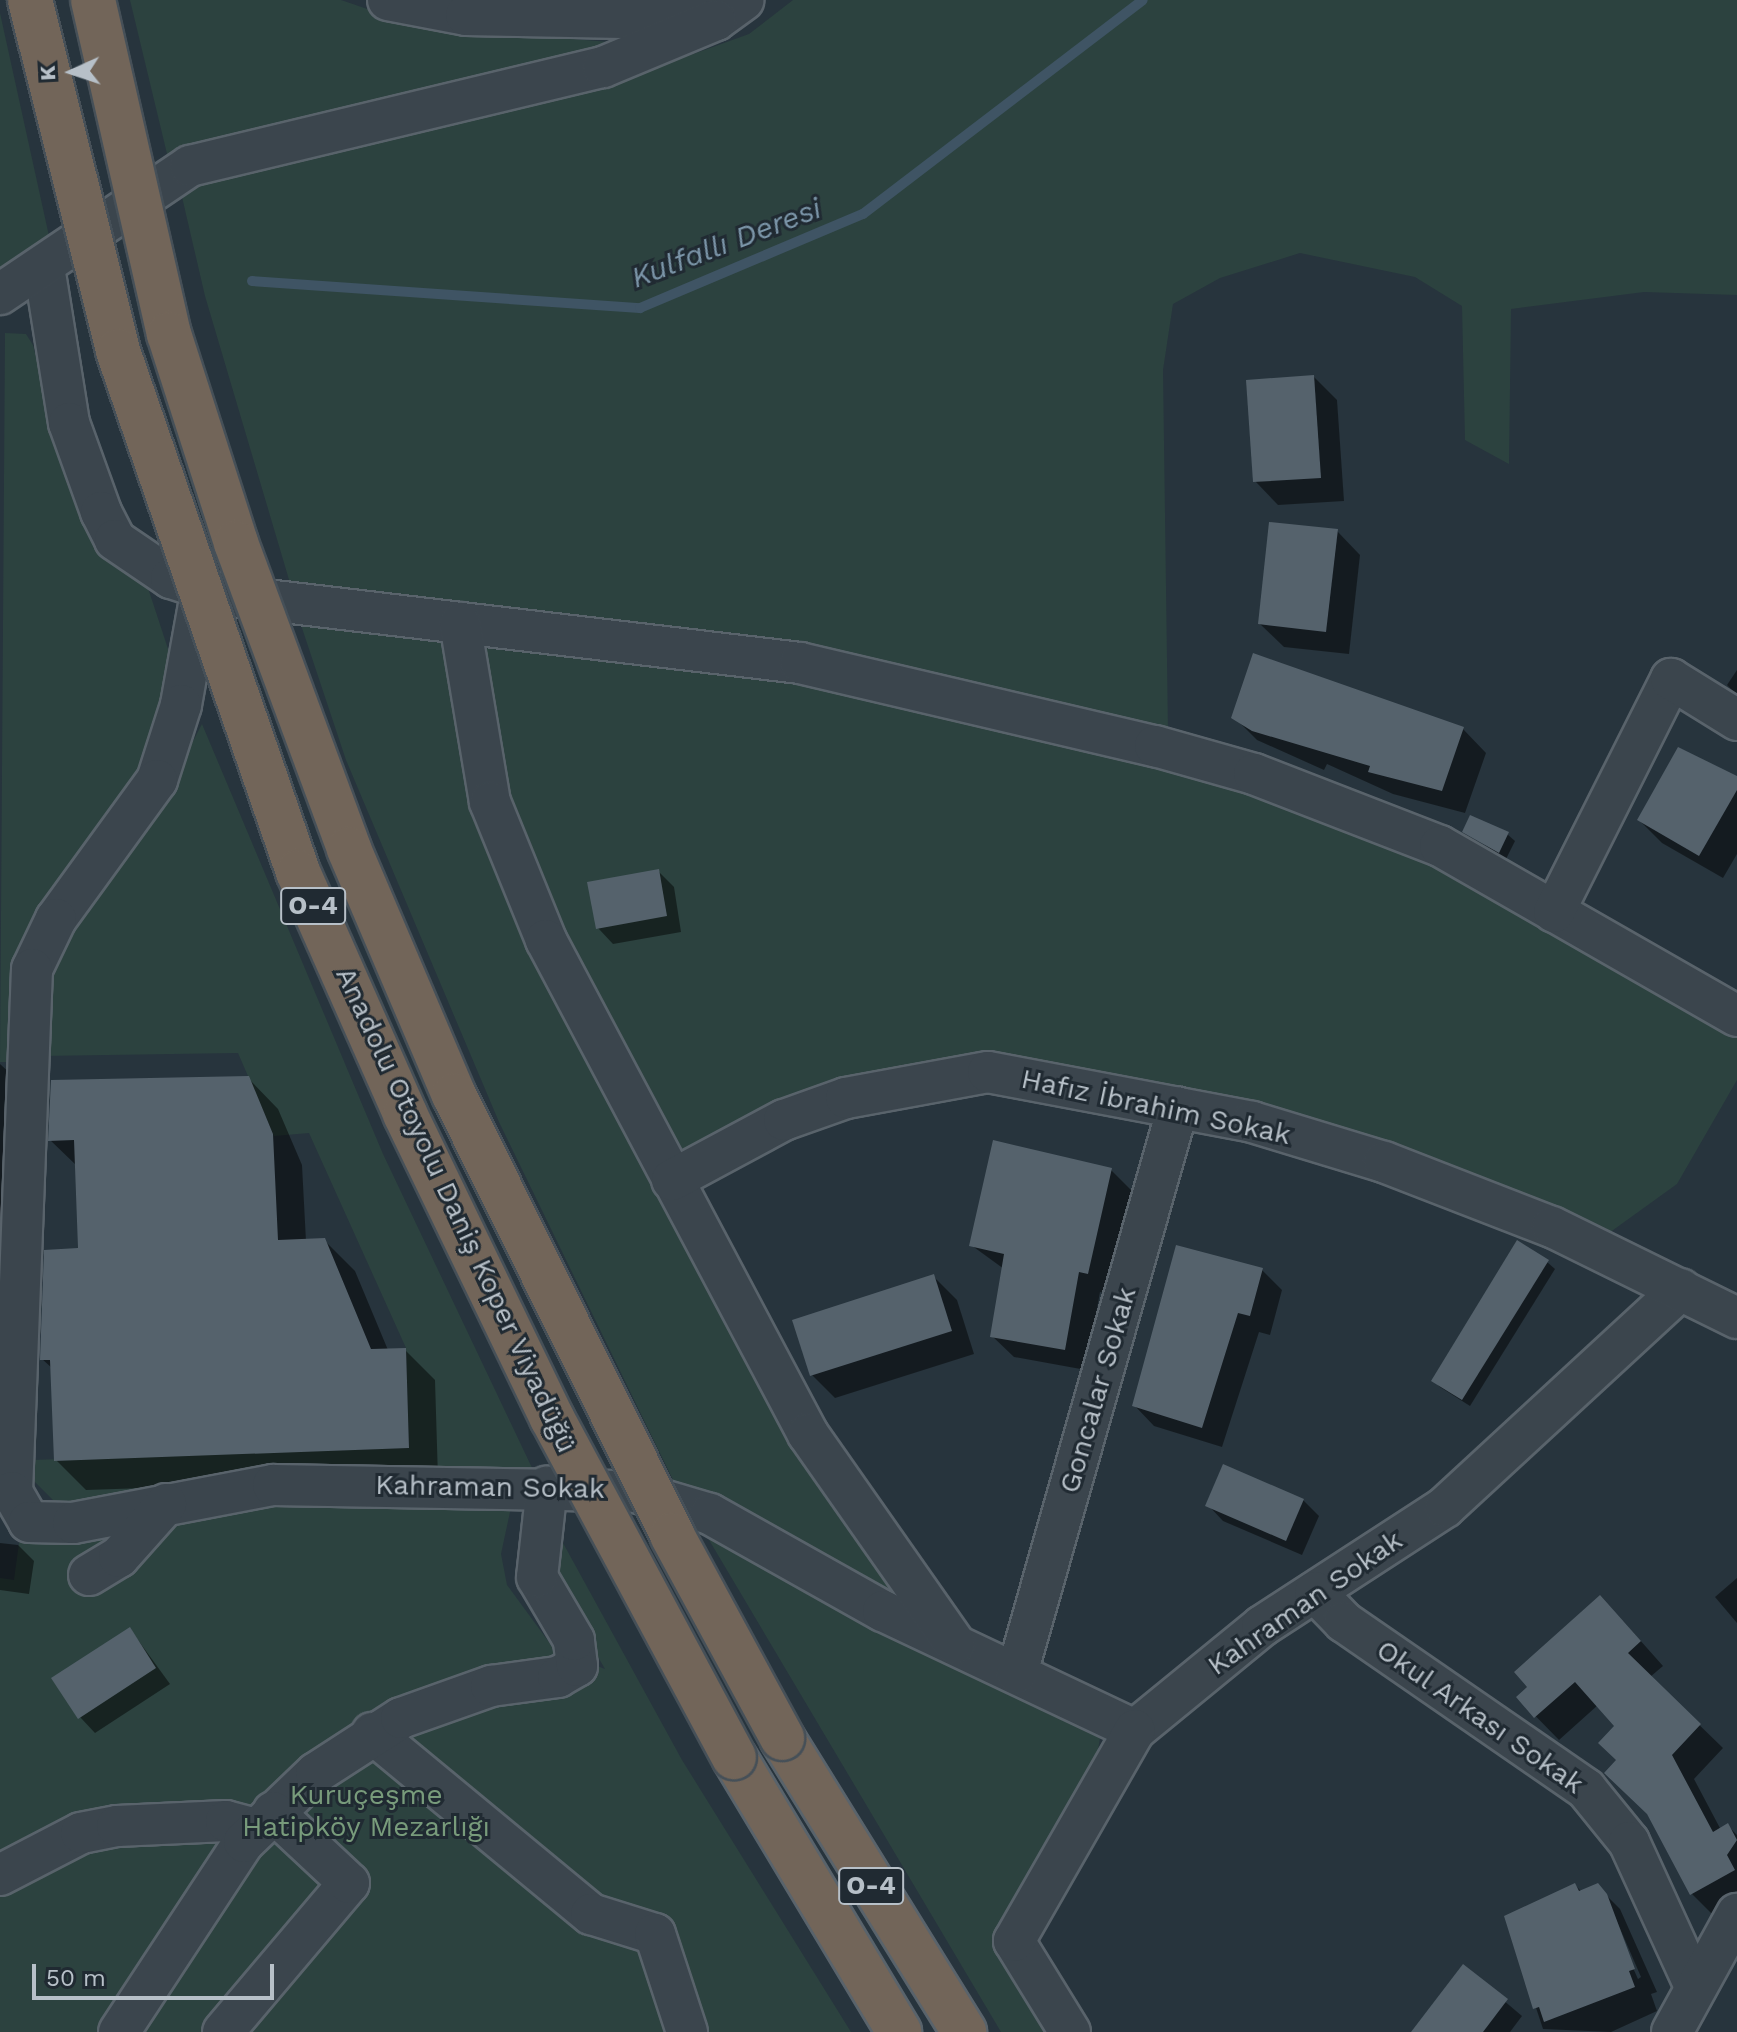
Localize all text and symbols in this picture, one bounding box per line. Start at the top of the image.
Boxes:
north arrow [32,32,112,112]
text: K [35,65,60,82]
water label: Kulfallı Deresi [626,190,826,296]
road number: O-4 [279,884,347,928]
street label: Anadolu Otoyolu Daniş Koper Viyadüğü [328,961,584,1459]
street label: Hafız İbrahim Sokak [1018,1062,1294,1152]
street label: Goncalar Sokak [1052,1283,1144,1497]
street label: Kahraman Sokak [375,1468,605,1506]
street label: Kahraman Sokak [1201,1523,1409,1683]
street label: Okul Arkası Sokak [1369,1632,1591,1802]
park label: Kuruçeşme Hatipköy Mezarlığı [242,1778,490,1844]
road number: O-4 [837,1864,905,1908]
scale bar [36,1948,278,1998]
text: 50 m [46,1964,106,1992]

